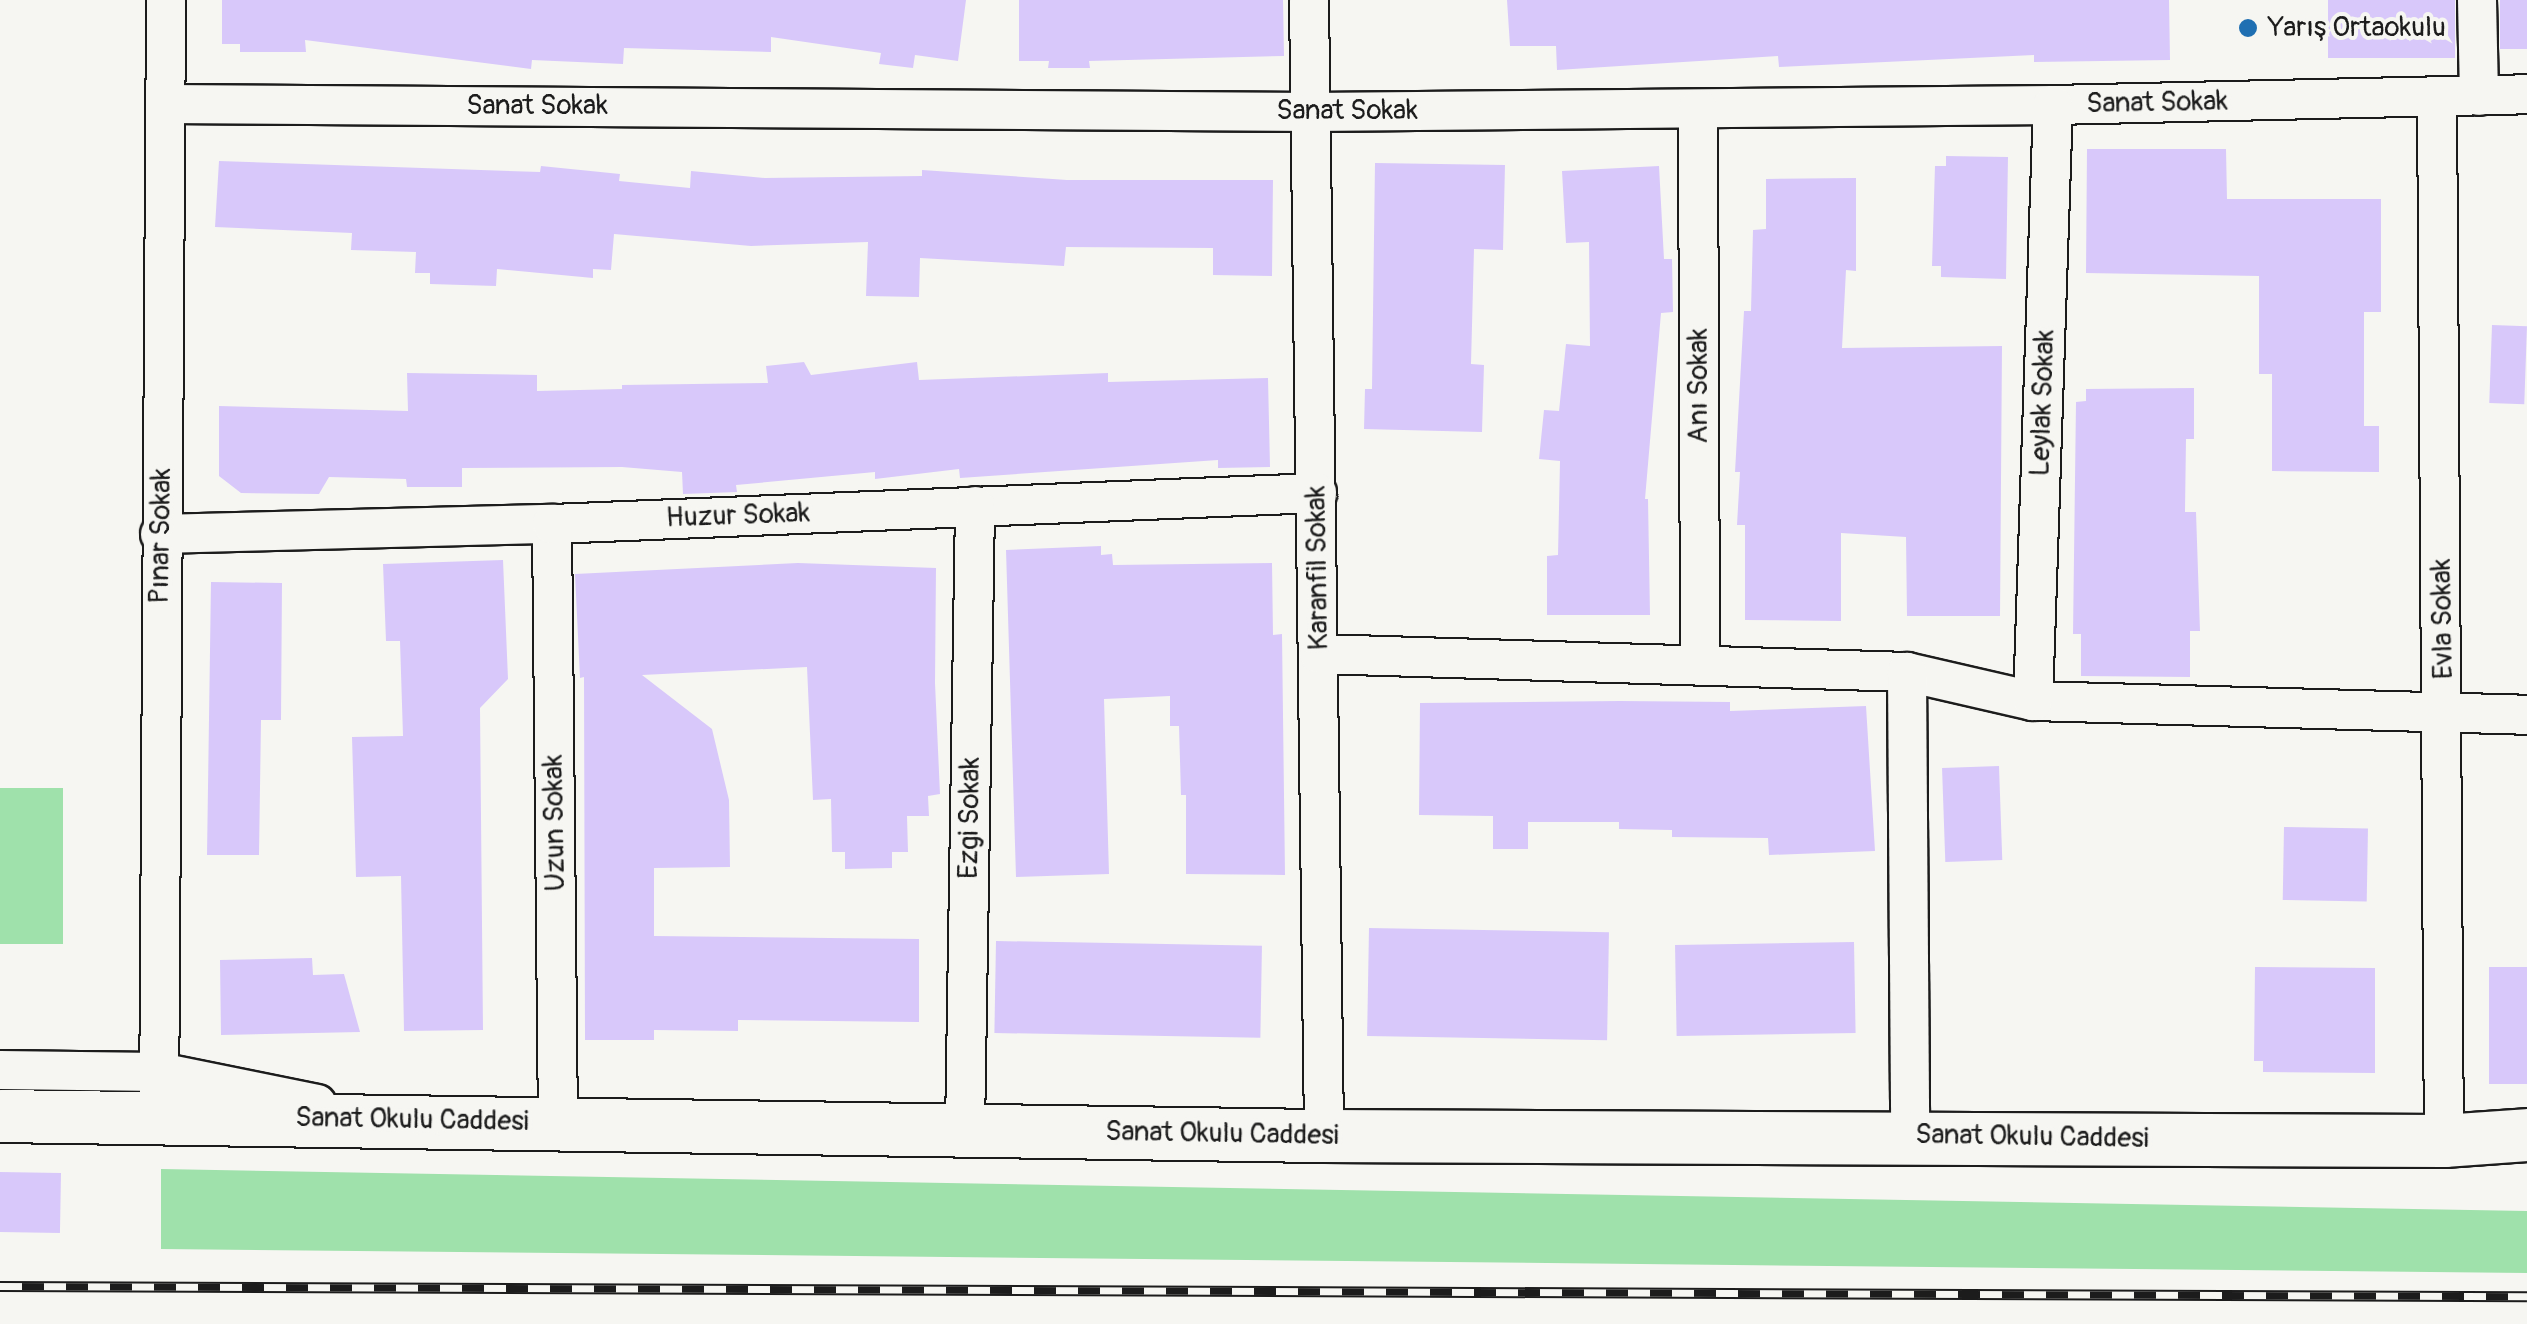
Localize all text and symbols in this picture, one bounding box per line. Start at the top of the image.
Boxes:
place label: Yarış Ortaokulu [2268,11,2446,45]
marker: Yarış Ortaokulu [2237,17,2259,39]
street label: Sanat Sokak [2086,85,2228,121]
street label: Sanat Sokak [466,89,608,123]
street label: Sanat Sokak [1276,94,1418,128]
street label: Anı Sokak [1682,328,1716,444]
street label: Leylak Sokak [2024,329,2062,477]
street label: Pınar Sokak [143,468,179,604]
street label: Karanfil Sokak [1300,485,1336,651]
street label: Huzur Sokak [665,497,811,535]
street label: Evla Sokak [2425,558,2461,680]
street label: Uzun Sokak [537,754,573,892]
street label: Ezgi Sokak [952,757,988,879]
street label: Sanat Okulu Caddesi [295,1101,529,1139]
street label: Sanat Okulu Caddesi [1105,1115,1339,1153]
street label: Sanat Okulu Caddesi [1915,1118,2149,1156]

